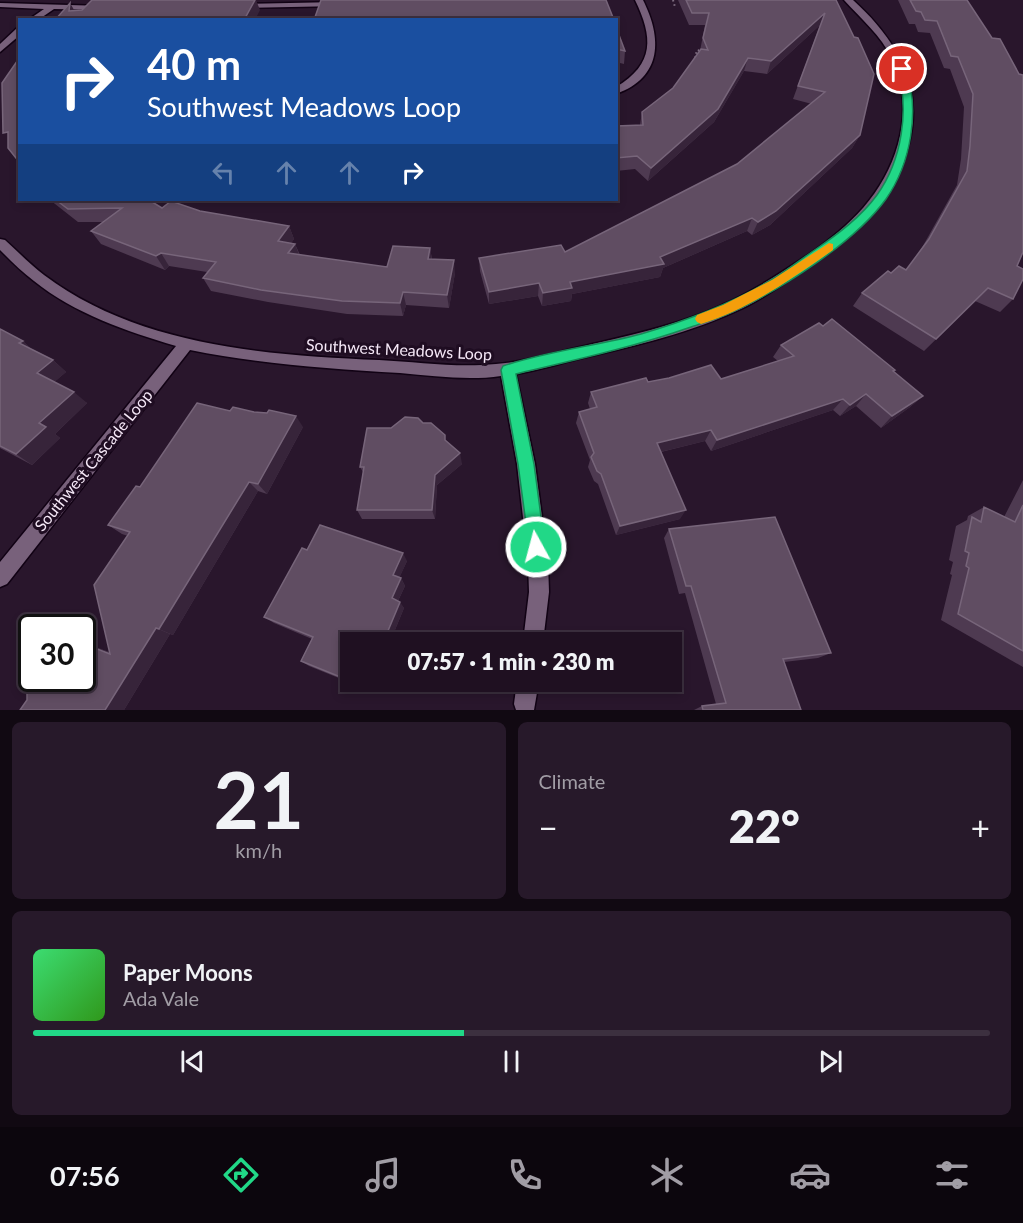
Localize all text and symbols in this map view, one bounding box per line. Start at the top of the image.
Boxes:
text: 40 m [147,39,241,89]
icon: right [48,42,126,120]
pin [876,43,927,94]
icon: arrive [885,52,918,85]
text: Southwest Meadows Loop [147,90,461,123]
icon: left [207,156,240,189]
icon: ahead [270,156,303,189]
icon: ahead [333,156,366,189]
icon: right [396,156,429,189]
street label: Southwest Meadows Loop [306,335,492,363]
street label: Southwest Cascade Loop [30,385,156,534]
position arrow [504,515,568,579]
speed limit sign: 30 [18,614,96,692]
text: 07:57 · 1 min · 230 m [408,648,614,675]
text: 21 [214,752,304,846]
text: Climate [539,769,605,793]
text: 22° [729,799,800,853]
text: − [539,807,558,847]
text: + [971,807,990,847]
text: km/h [235,838,282,862]
text: Paper Moons [123,959,253,986]
text: Ada Vale [123,986,199,1010]
icon: previous [176,1045,209,1078]
icon: pause [495,1045,528,1078]
icon: next [814,1045,847,1078]
icon: directions [220,1154,262,1196]
icon: music [362,1154,404,1196]
icon: phone [504,1154,546,1196]
icon: climate [646,1154,688,1196]
icon: car [789,1154,831,1196]
icon: filters [931,1154,973,1196]
text: 07:56 [50,1159,120,1192]

